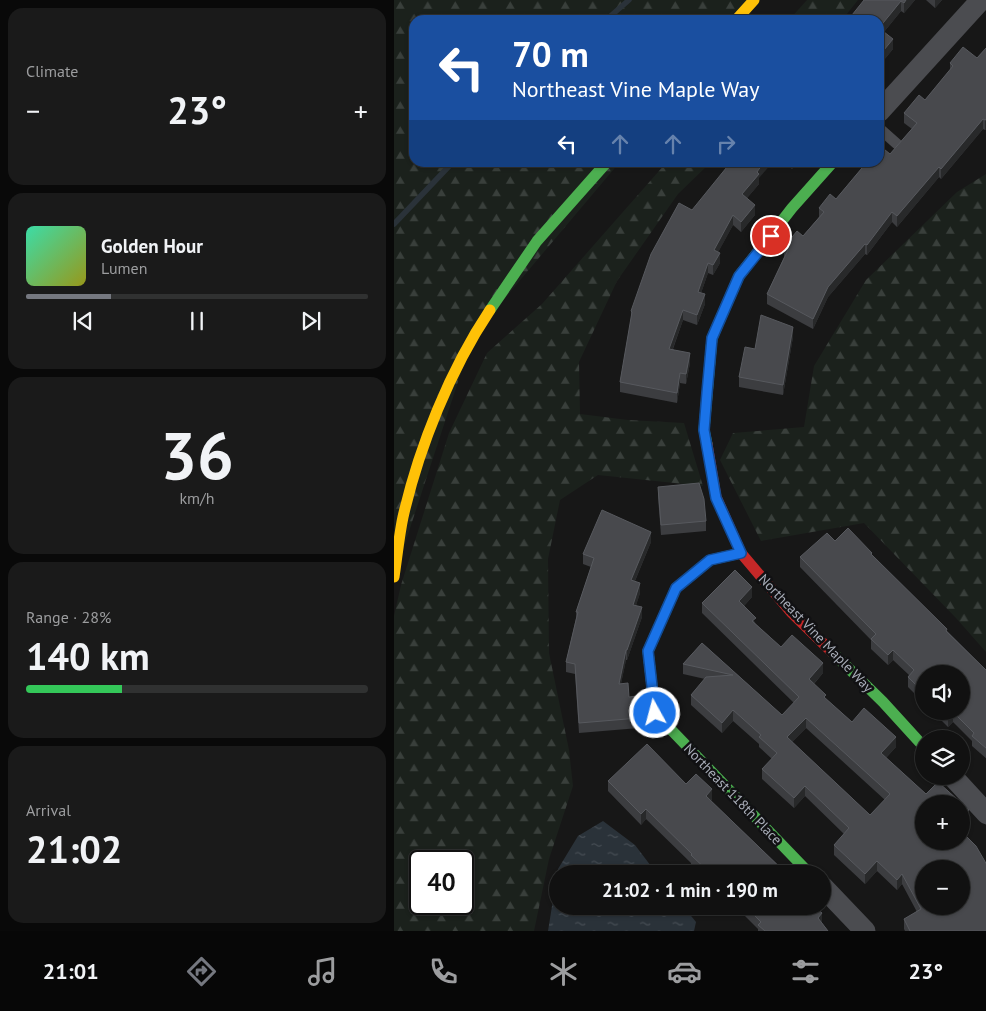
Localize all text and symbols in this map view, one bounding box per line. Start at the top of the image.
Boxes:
text: 70 m [512,31,589,77]
icon: left [429,35,494,100]
text: Climate [26,61,78,81]
text: Northeast Vine Maple Way [512,75,759,103]
text: 23° [167,85,227,134]
text: − [26,92,40,129]
text: + [354,92,368,129]
icon: left [553,130,581,158]
icon: ahead [606,130,634,158]
icon: ahead [659,130,687,158]
icon: right [712,130,740,158]
pin [750,215,792,257]
icon: arrive [757,222,785,250]
text: Golden Hour [101,234,203,258]
text: Lumen [101,258,147,278]
icon: previous [69,307,97,335]
icon: pause [183,307,211,335]
icon: next [297,307,325,335]
text: 36 [160,413,234,497]
text: km/h [179,488,215,508]
street label: Northeast Vine Maple Way [755,570,877,696]
text: Range · 28% [26,607,111,627]
text: 140 km [26,631,150,680]
map controls [915,665,970,915]
button: sound [915,665,970,720]
position arrow [628,686,680,738]
button: layers [915,730,970,785]
street label: Northeast 118th Place [680,740,786,848]
button: + [915,795,970,850]
text: Arrival [26,800,71,820]
text: 21:02 [26,824,122,873]
speed limit sign: 40 [409,850,474,915]
button: − [915,860,970,915]
text: 21:02 · 1 min · 190 m [602,878,778,902]
icon: directions [184,954,219,989]
icon: music [305,954,340,989]
icon: phone [426,954,461,989]
icon: climate [546,954,581,989]
icon: car [667,954,702,989]
icon: filters [788,954,823,989]
text: 21:01 [43,957,99,985]
text: 23° [908,957,943,985]

